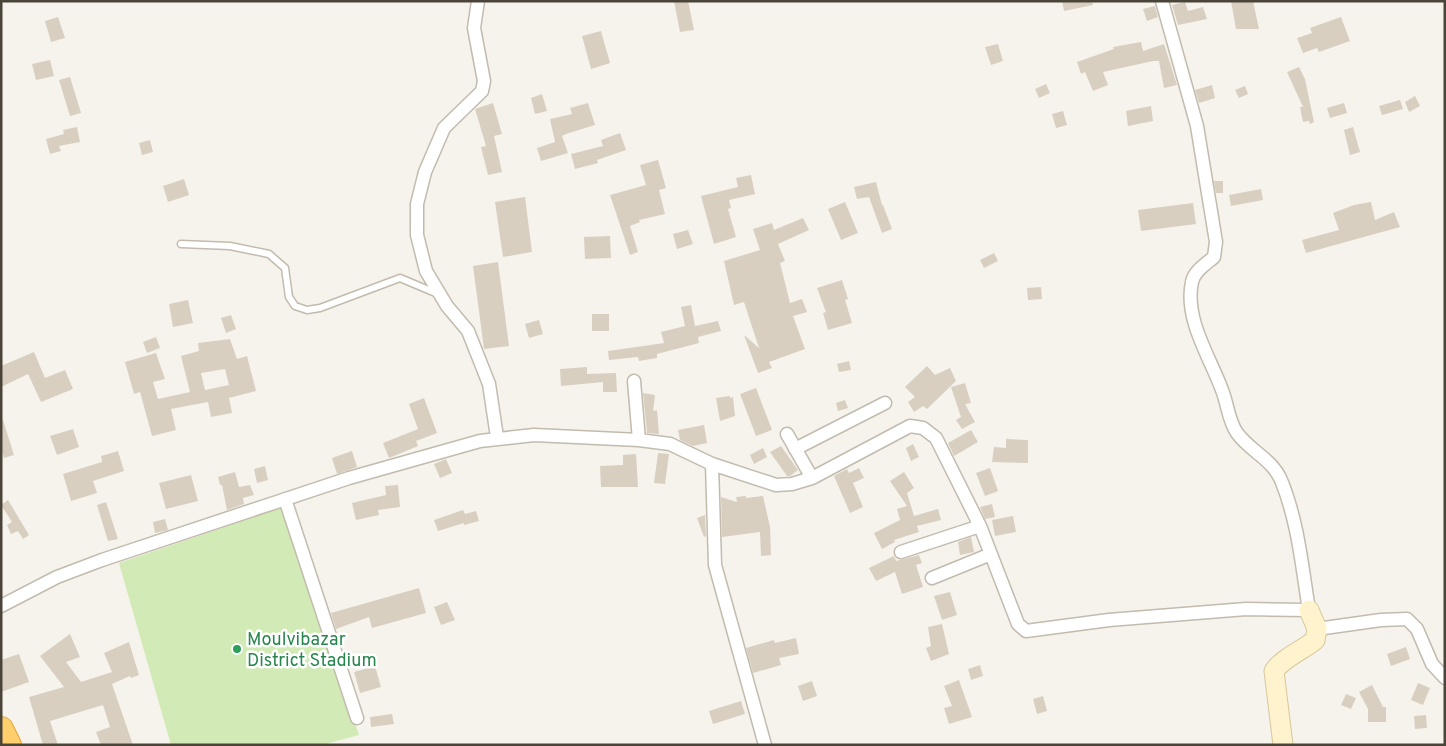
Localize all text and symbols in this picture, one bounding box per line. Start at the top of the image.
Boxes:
place label: Moulvibazar District Stadium [247,629,377,673]
marker: Moulvibazar District Stadium [231,643,243,655]

